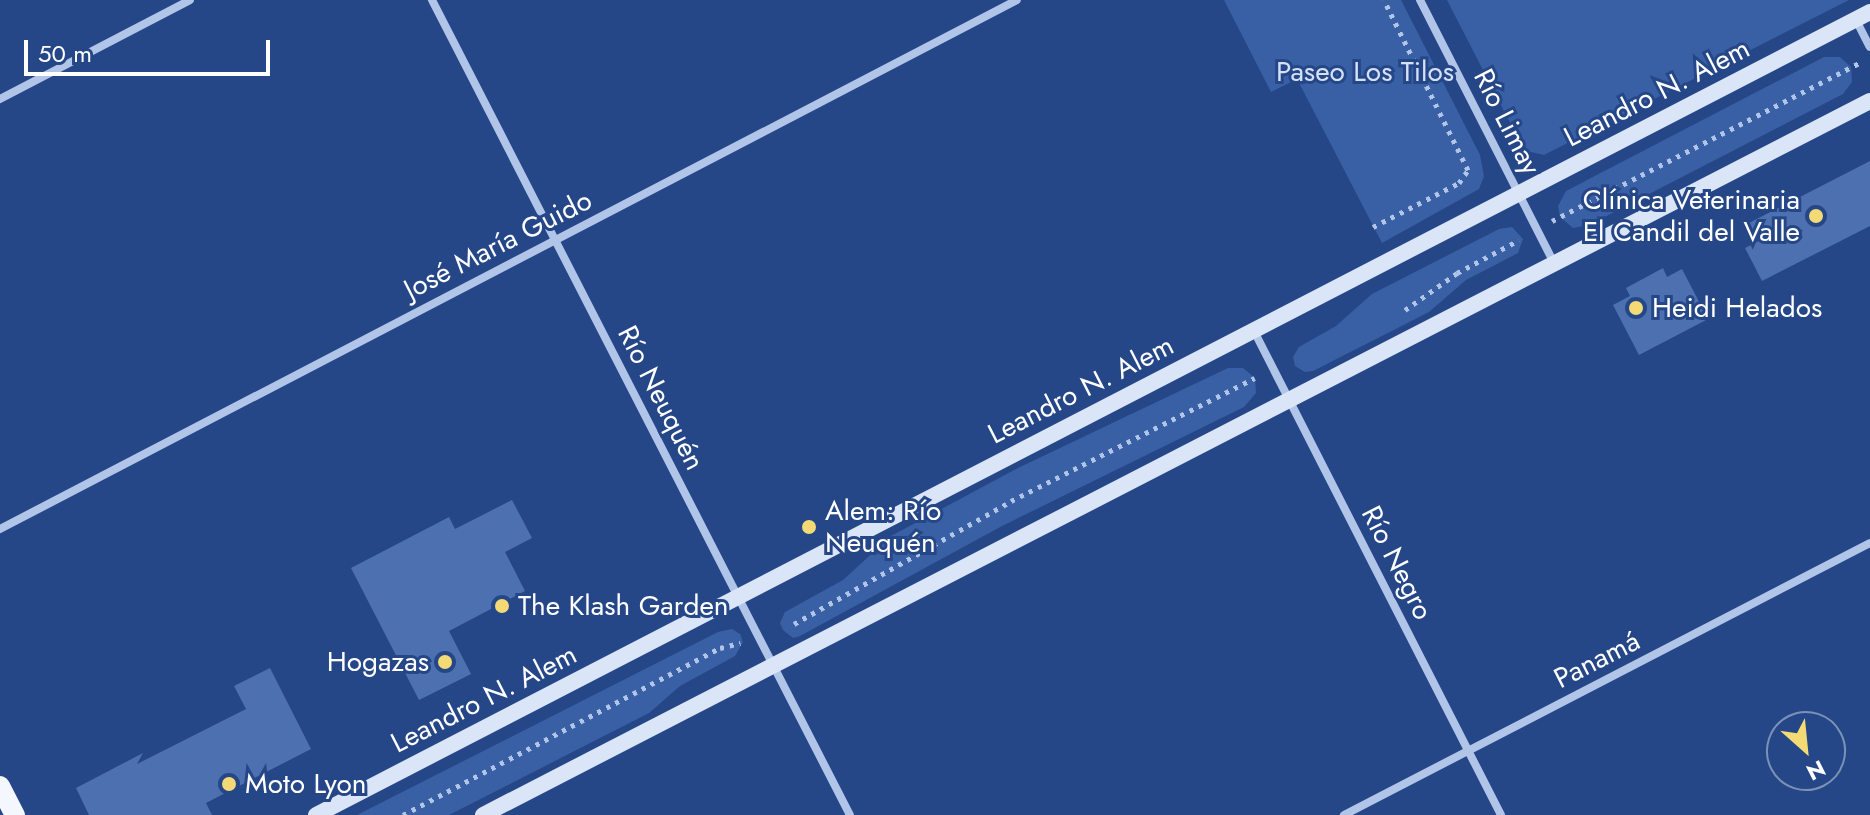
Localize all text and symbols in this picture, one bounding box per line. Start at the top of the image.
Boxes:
scale bar [28,24,274,74]
street label: Leandro N. Alem [1559,32,1755,154]
text: 50 m [38,36,92,71]
park label: Paseo Los Tilos [1276,55,1454,89]
street label: Río Limay [1466,64,1548,180]
street label: José María Guido [399,183,597,307]
place label: Clínica Veterinaria El Candil del Valle [1583,183,1800,249]
marker: Clínica Veterinaria El Candil del Valle [1807,207,1825,225]
place label: Heidi Helados [1652,291,1822,325]
marker: Heidi Helados [1627,299,1645,317]
street label: Río Neuquén [610,320,712,476]
street label: Leandro N. Alem [983,329,1179,451]
place label: Alem: Río Neuquén [825,494,941,560]
street label: Río Negro [1354,500,1440,626]
marker: Alem: Río Neuquén [800,518,818,536]
place label: The Klash Garden [518,589,729,623]
marker: The Klash Garden [493,597,511,615]
street label: Panamá [1549,624,1645,696]
street label: Leandro N. Alem [386,638,582,760]
place label: Hogazas [327,645,429,679]
marker: Hogazas [436,653,454,671]
north arrow [1766,711,1846,791]
text: N [1801,752,1831,789]
place label: Moto Lyon [245,767,366,801]
marker: Moto Lyon [220,775,238,793]

